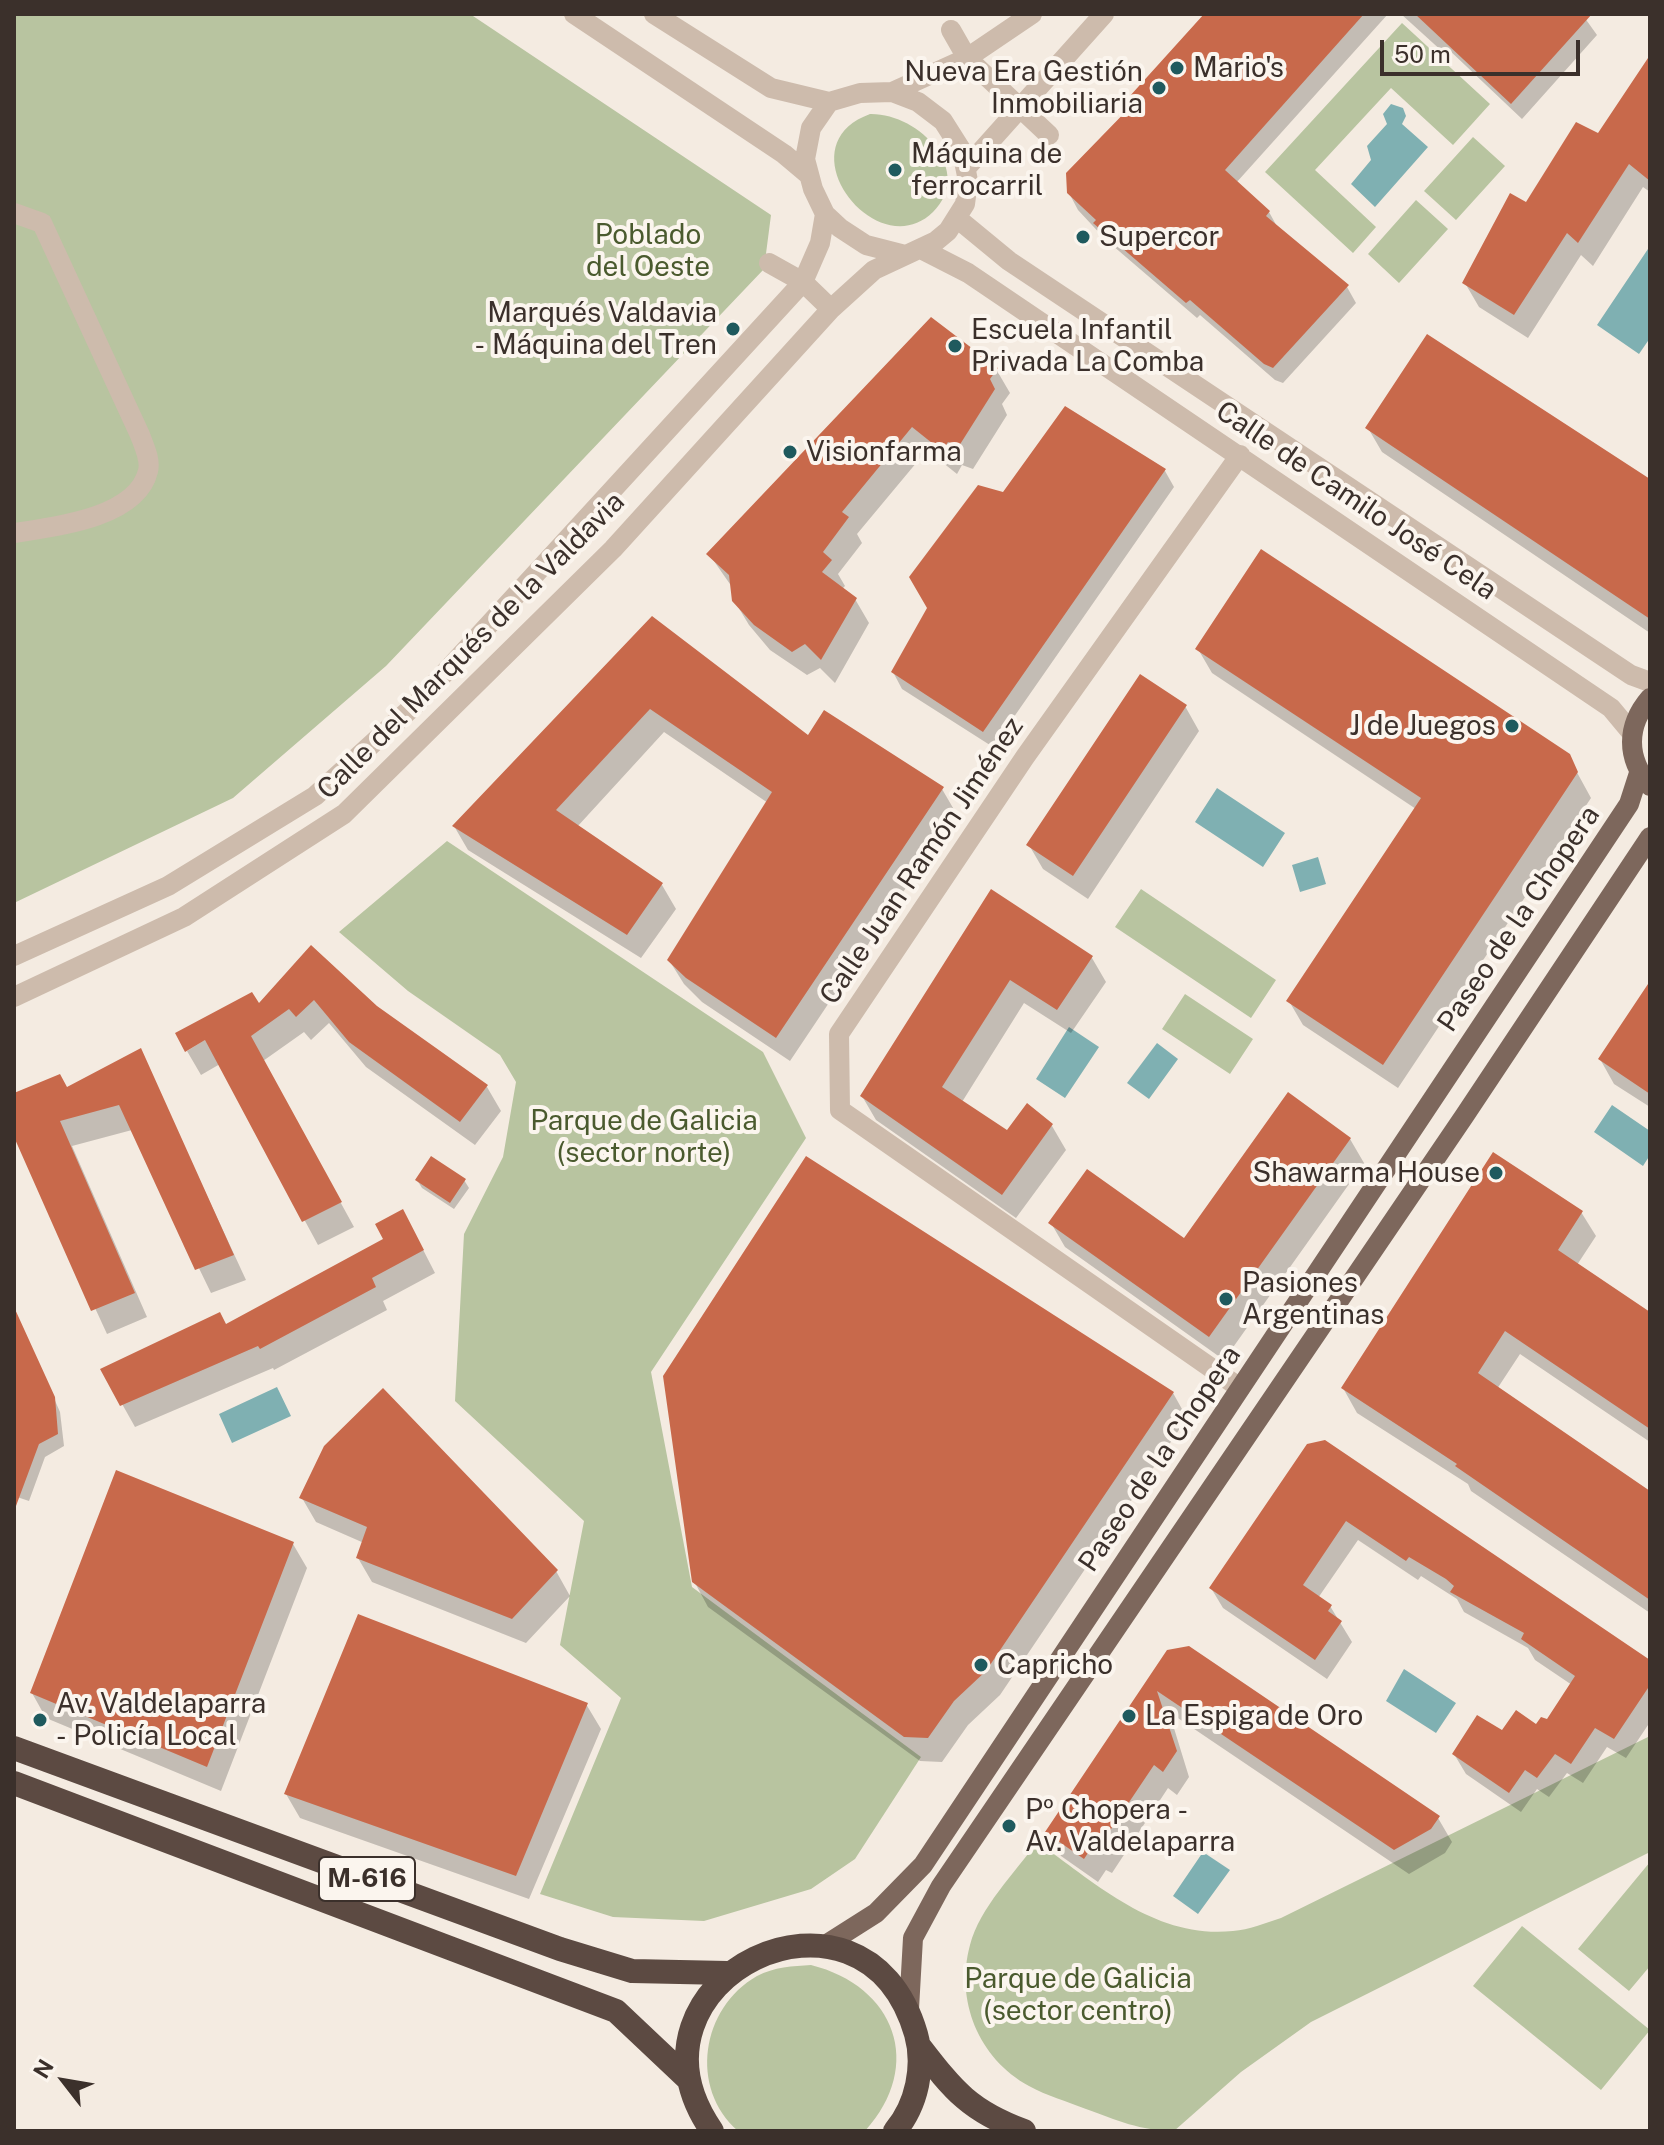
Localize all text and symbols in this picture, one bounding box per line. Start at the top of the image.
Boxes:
scale bar [1384,24,1584,74]
text: 50 m [1394,40,1451,68]
place label: Mario's [1193,51,1284,85]
place label: Nueva Era Gestión Inmobiliaria [904,55,1143,121]
marker: Mario's [1168,59,1186,77]
marker: Nueva Era Gestión Inmobiliaria [1150,79,1168,97]
place label: Máquina de ferrocarril [911,137,1062,203]
marker: Máquina de ferrocarril [886,161,904,179]
park label: Poblado del Oeste [586,218,710,284]
place label: Supercor [1099,220,1219,254]
marker: Supercor [1074,228,1092,246]
place label: Marqués Valdavia - Máquina del Tren [475,296,717,362]
place label: Escuela Infantil Privada La Comba [971,313,1204,379]
marker: Marqués Valdavia - Máquina del Tren [724,320,742,338]
marker: Escuela Infantil Privada La Comba [946,337,964,355]
street label: Calle de Camilo José Cela [1209,394,1503,608]
place label: Visionfarma [806,435,962,469]
marker: Visionfarma [781,443,799,461]
street label: Calle del Marqués de la Valdavia [310,485,632,807]
place label: J de Juegos [1349,709,1496,743]
street label: Calle Juan Ramón Jiménez [813,711,1031,1011]
marker: J de Juegos [1503,717,1521,735]
street label: Paseo de la Chopera [1431,800,1607,1038]
park label: Parque de Galicia (sector norte) [530,1104,758,1170]
place label: Shawarma House [1252,1156,1480,1190]
marker: Shawarma House [1487,1164,1505,1182]
place label: Pasiones Argentinas [1242,1266,1384,1332]
marker: Pasiones Argentinas [1217,1290,1235,1308]
street label: Paseo de la Chopera [1072,1340,1248,1578]
place label: Capricho [997,1648,1113,1682]
marker: Capricho [972,1656,990,1674]
place label: Av. Valdelaparra - Policía Local [56,1687,266,1753]
place label: La Espiga de Oro [1145,1699,1363,1733]
marker: La Espiga de Oro [1120,1707,1138,1725]
marker: Av. Valdelaparra - Policía Local [31,1711,49,1729]
place label: Pº Chopera - Av. Valdelaparra [1025,1793,1235,1859]
marker: Pº Chopera - Av. Valdelaparra [1000,1817,1018,1835]
road number: M-616 [319,1857,415,1901]
park label: Parque de Galicia (sector centro) [964,1962,1192,2028]
north arrow [24,2041,104,2121]
text: N [28,2055,59,2083]

